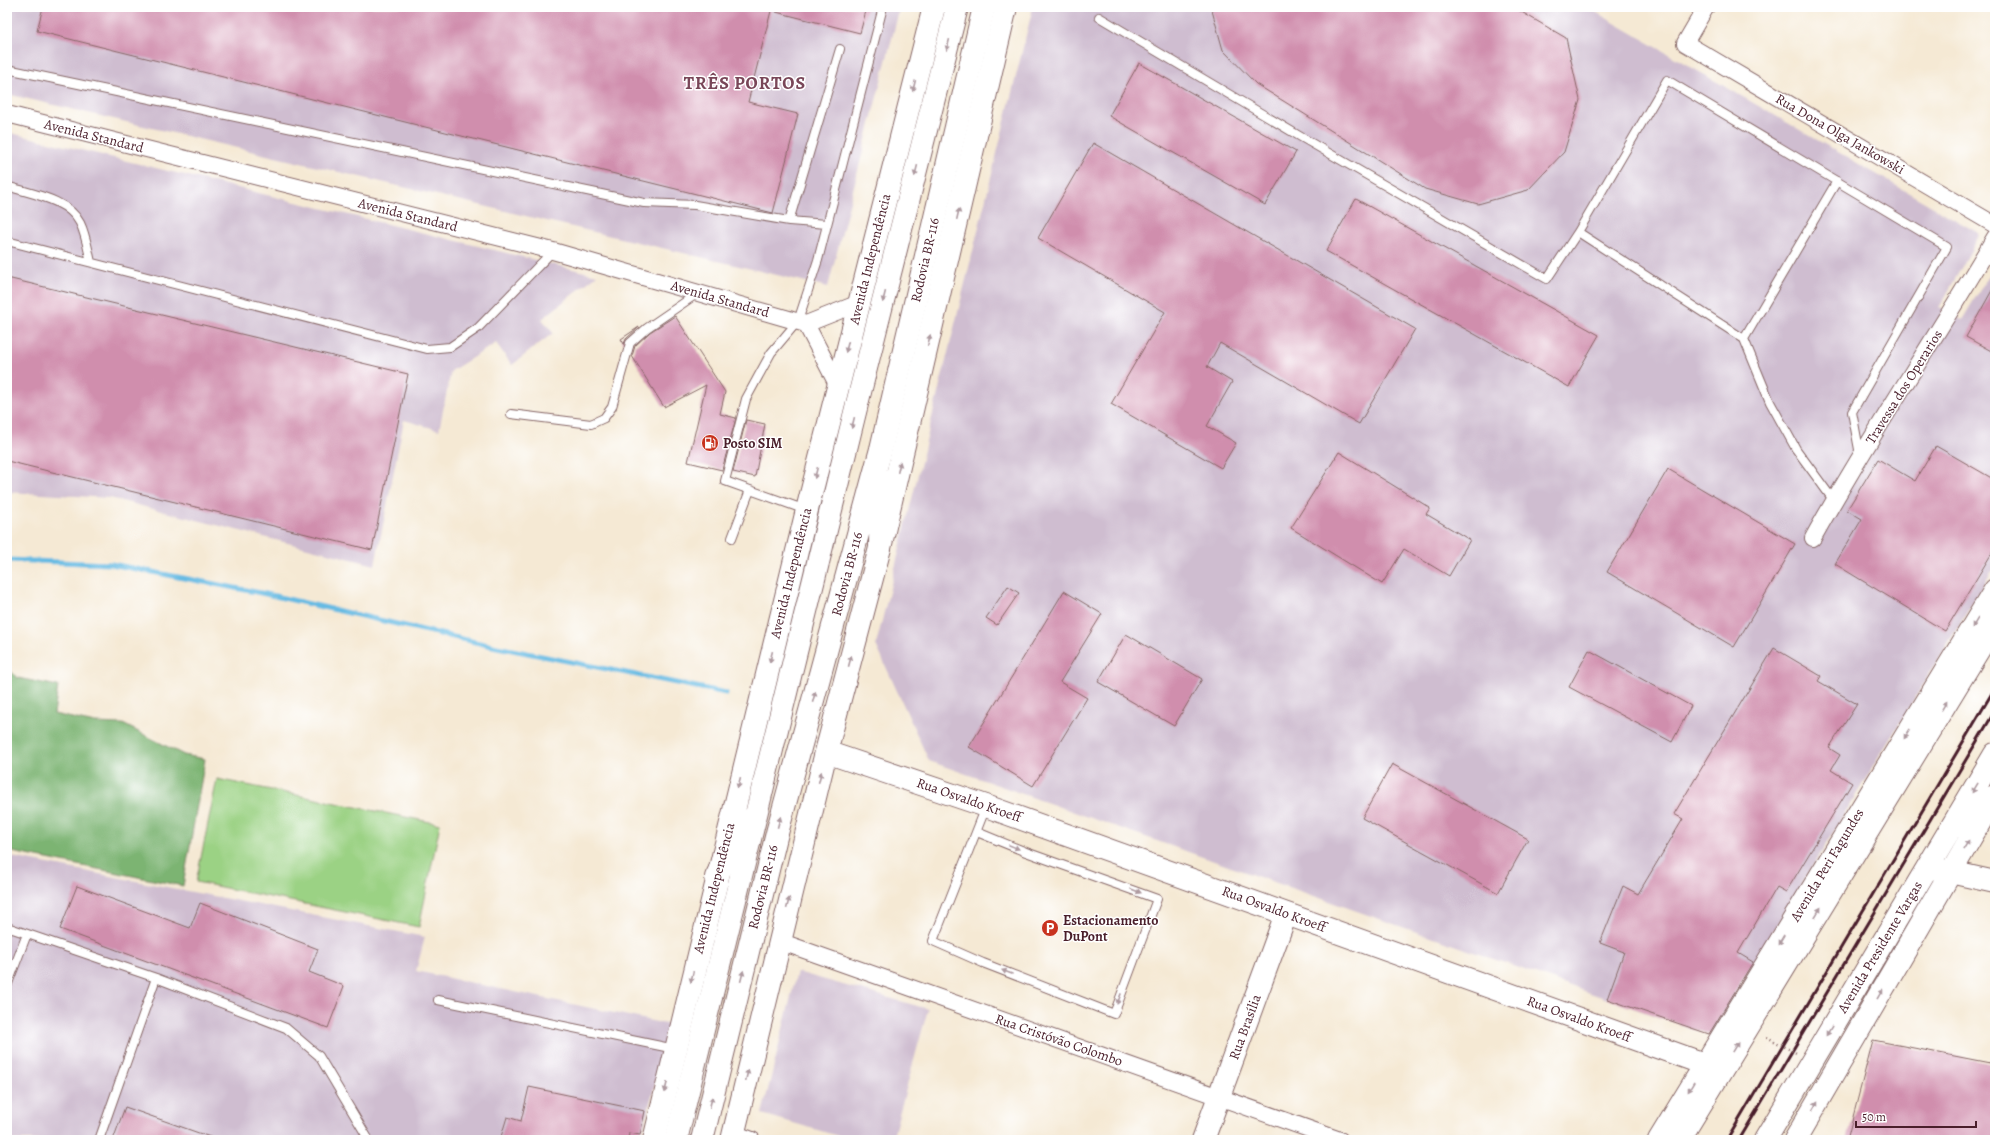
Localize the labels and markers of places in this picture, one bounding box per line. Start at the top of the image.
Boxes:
fuel station icon: Posto SIM [700,433,720,453]
place label: Posto SIM [723,434,782,453]
place label: Estacionamento DuPont [1063,911,1158,946]
parking icon: Estacionamento DuPont [1040,918,1060,938]

